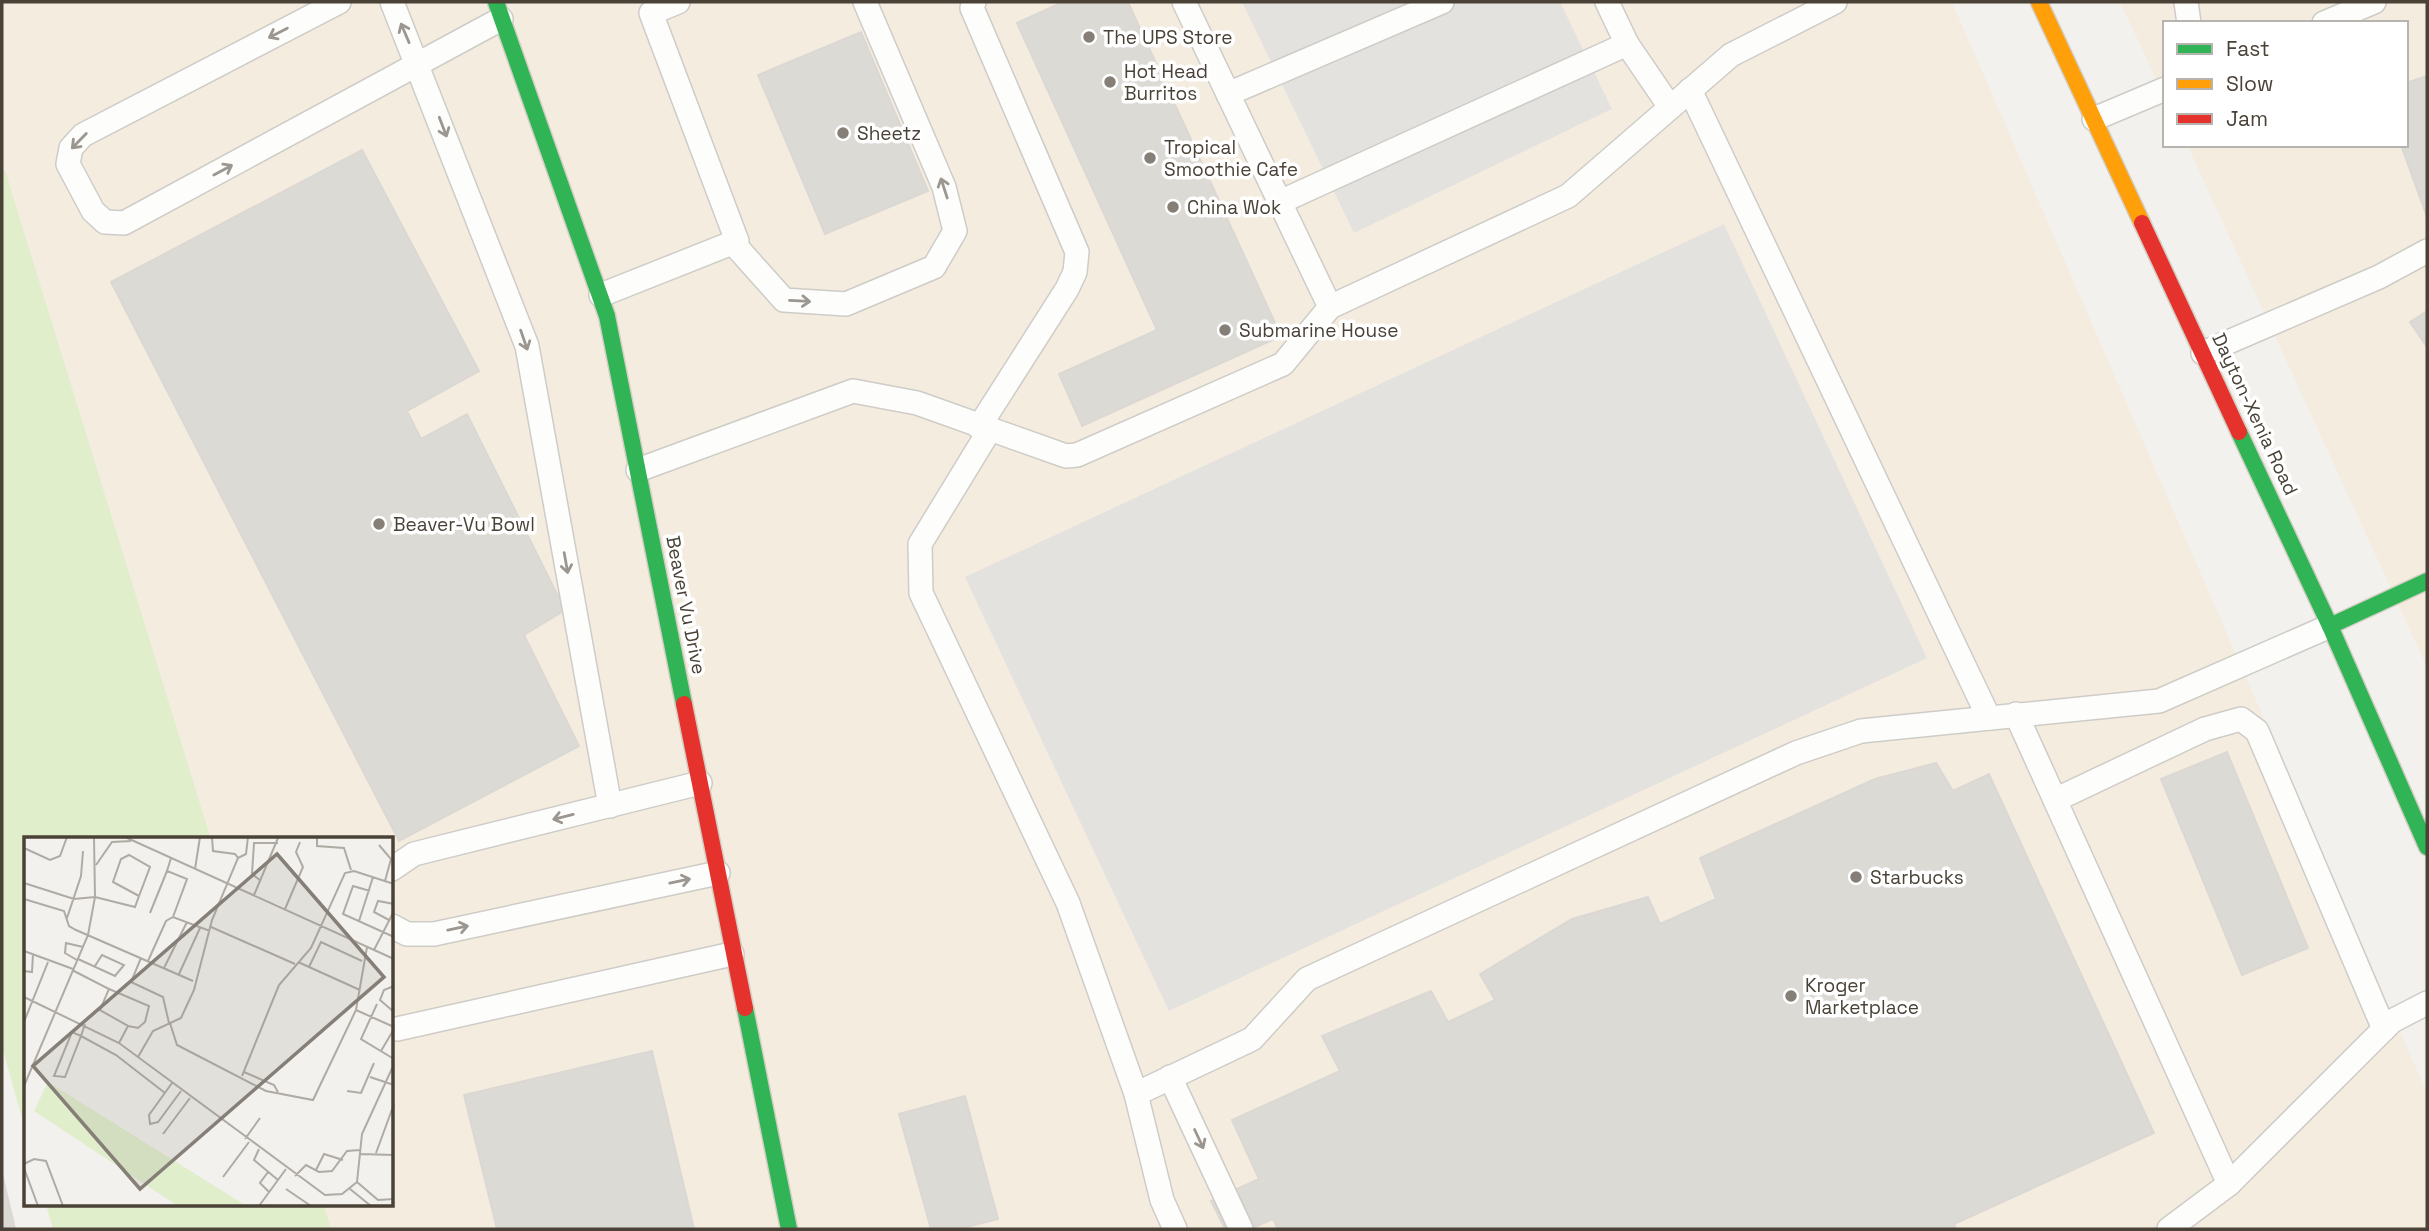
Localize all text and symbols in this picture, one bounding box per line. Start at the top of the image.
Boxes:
legend [2163,21,2408,147]
one-way arrow [398,22,411,44]
place label: The UPS Store [1103,25,1232,50]
one-way arrow [269,27,289,41]
marker: The UPS Store [1081,29,1097,45]
text: Fast [2226,35,2270,62]
place label: Hot Head Burritos [1124,59,1208,106]
text: Slow [2226,70,2274,97]
marker: Hot Head Burritos [1102,74,1118,90]
text: Jam [2226,105,2268,132]
one-way arrow [437,116,450,138]
place label: Sheetz [857,121,921,146]
marker: Sheetz [835,125,851,141]
one-way arrow [71,132,88,150]
place label: Tropical Smoothie Cafe [1164,135,1298,182]
marker: Tropical Smoothie Cafe [1142,150,1158,166]
one-way arrow [212,163,232,177]
one-way arrow [936,178,949,200]
place label: China Wok [1187,195,1281,220]
marker: China Wok [1165,199,1181,215]
one-way arrow [788,295,811,308]
place label: Submarine House [1239,318,1398,343]
marker: Submarine House [1217,322,1233,338]
one-way arrow [519,328,531,350]
street label: Dayton-Xenia Road [2206,329,2304,499]
place label: Beaver-Vu Bowl [393,512,535,537]
marker: Beaver-Vu Bowl [371,516,387,532]
street label: Beaver Vu Drive [660,534,712,676]
one-way arrow [560,551,573,574]
one-way arrow [552,811,575,824]
inset map [24,837,394,1206]
place label: Starbucks [1870,865,1964,890]
marker: Starbucks [1848,869,1864,885]
one-way arrow [668,873,691,887]
one-way arrow [446,921,469,935]
place label: Kroger Marketplace [1805,973,1919,1020]
marker: Kroger Marketplace [1783,988,1799,1004]
one-way arrow [1193,1128,1206,1149]

